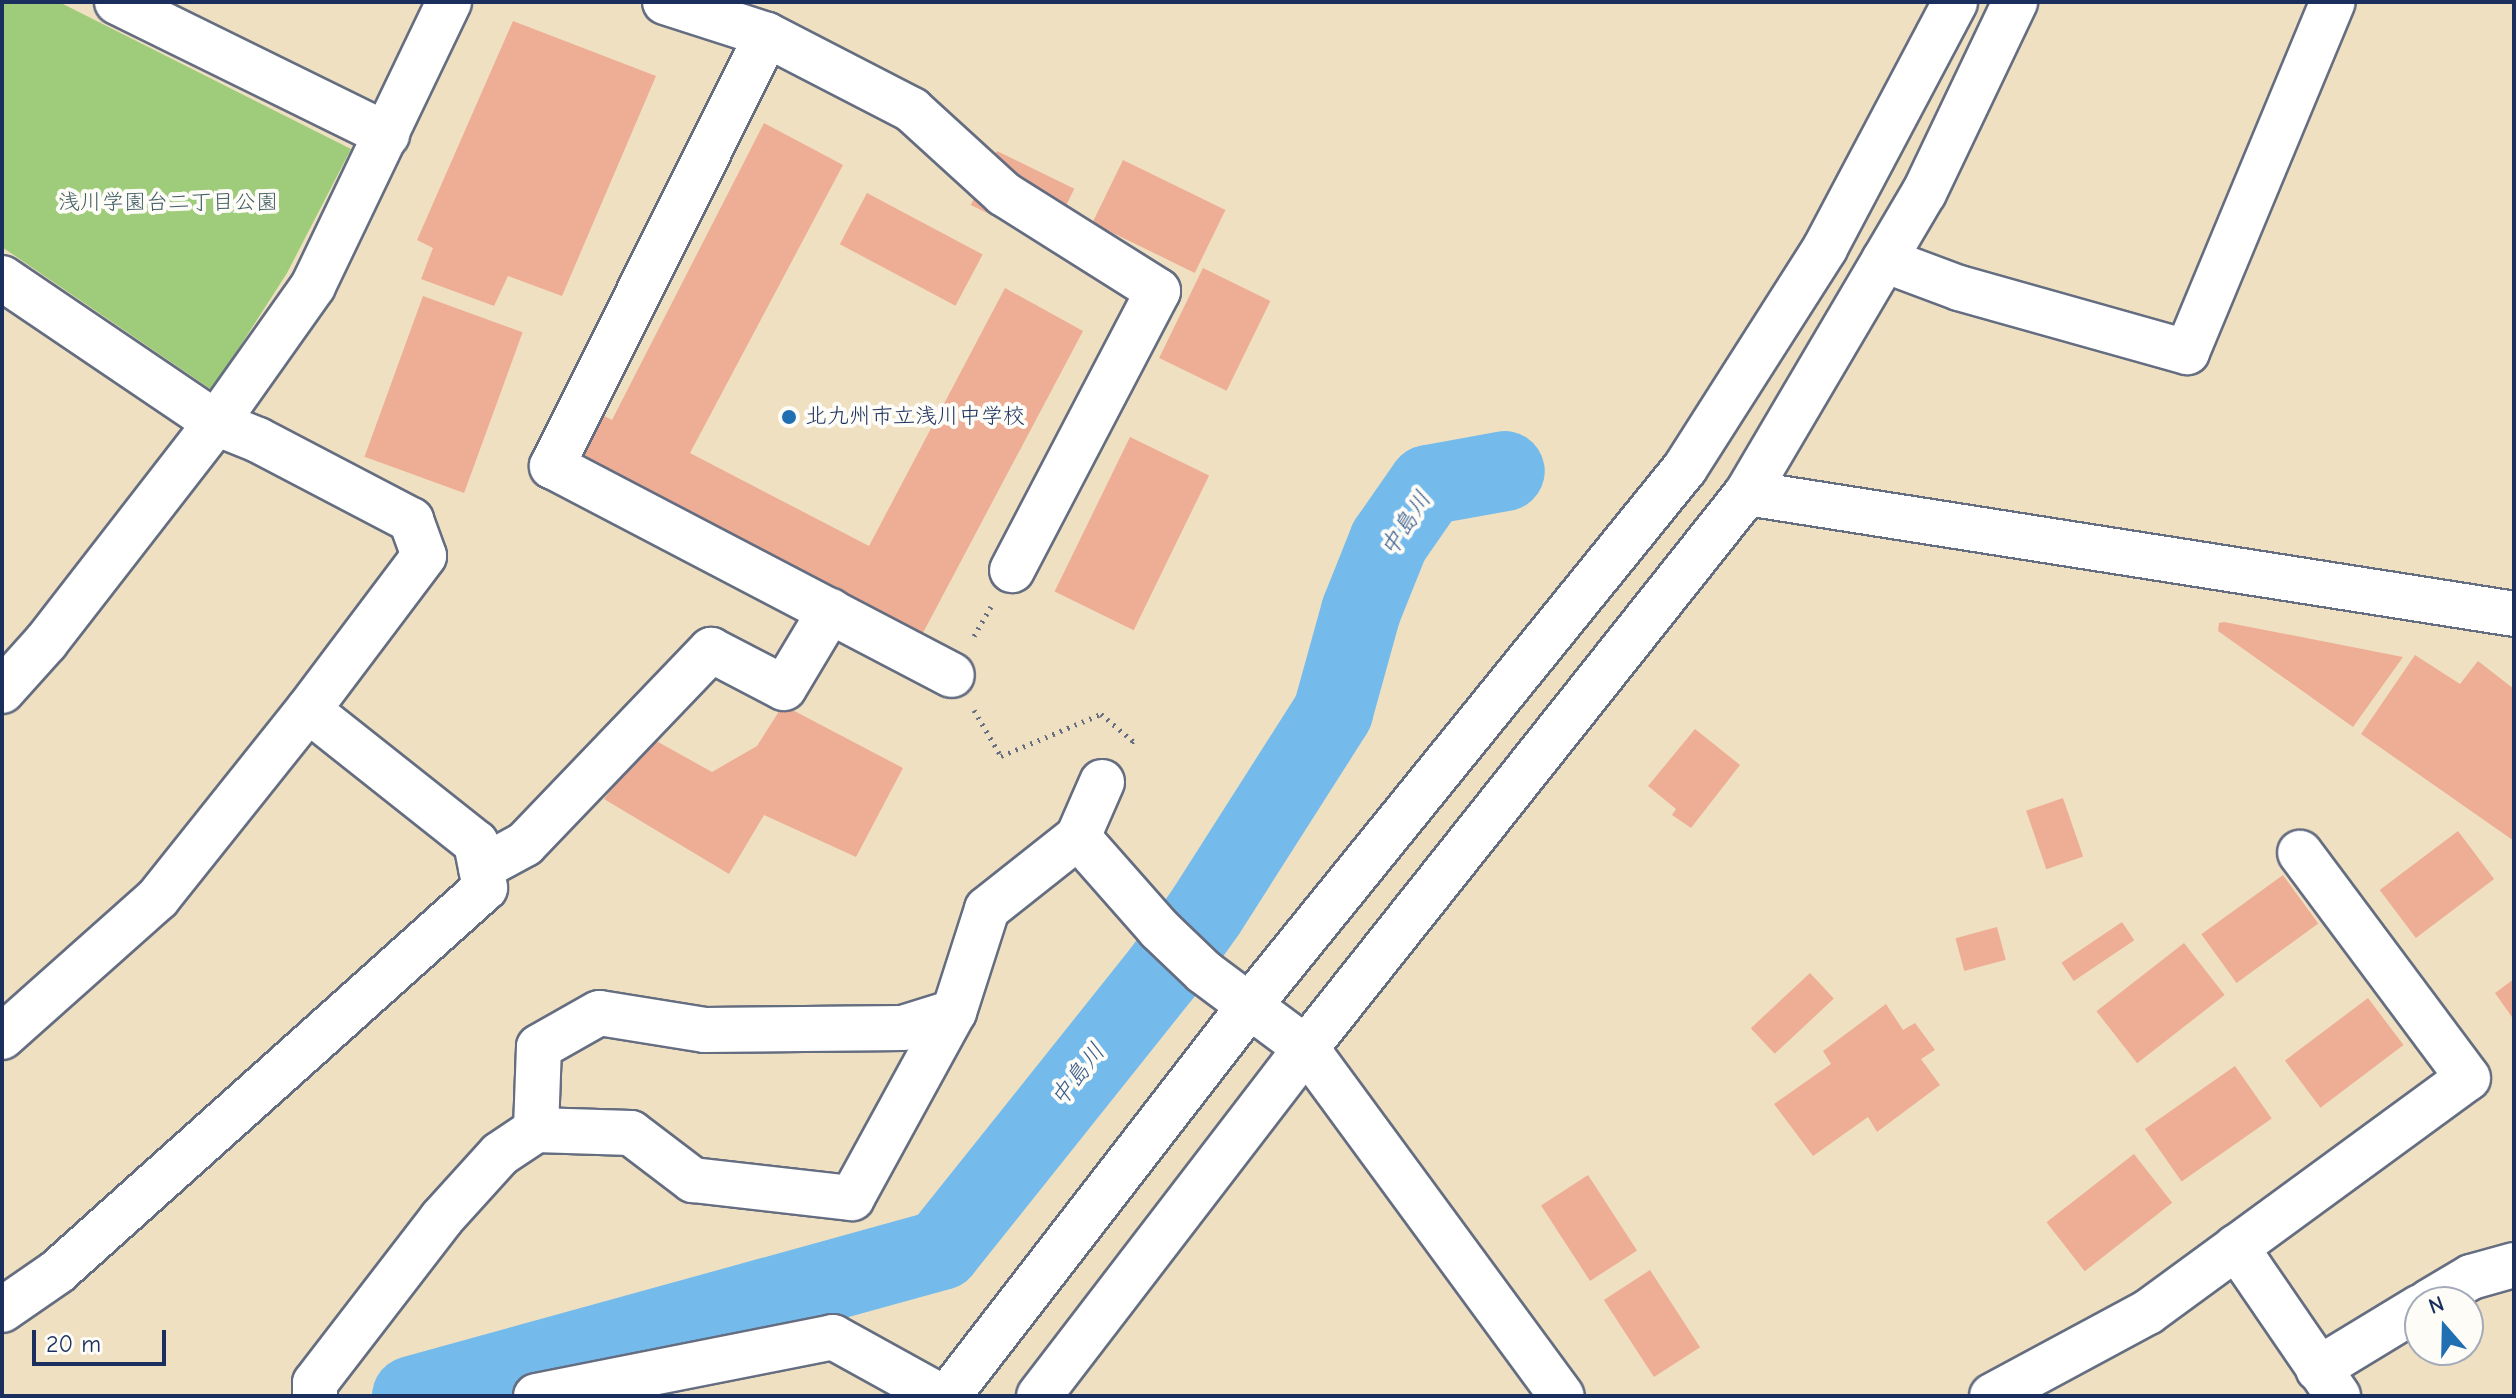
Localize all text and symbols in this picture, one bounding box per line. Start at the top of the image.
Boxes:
park label: 浅川学園台二丁目公園 [58,190,278,216]
place label: 北九州市立浅川中学校 [805,404,1025,430]
marker: 北九州市立浅川中学校 [780,408,798,426]
water label: 中島川 [1374,486,1438,562]
water label: 中島川 [1044,1038,1112,1112]
north arrow [2404,1286,2484,1366]
text: N [2425,1291,2448,1320]
scale bar [36,1314,170,1364]
text: 20 m [46,1330,101,1358]

